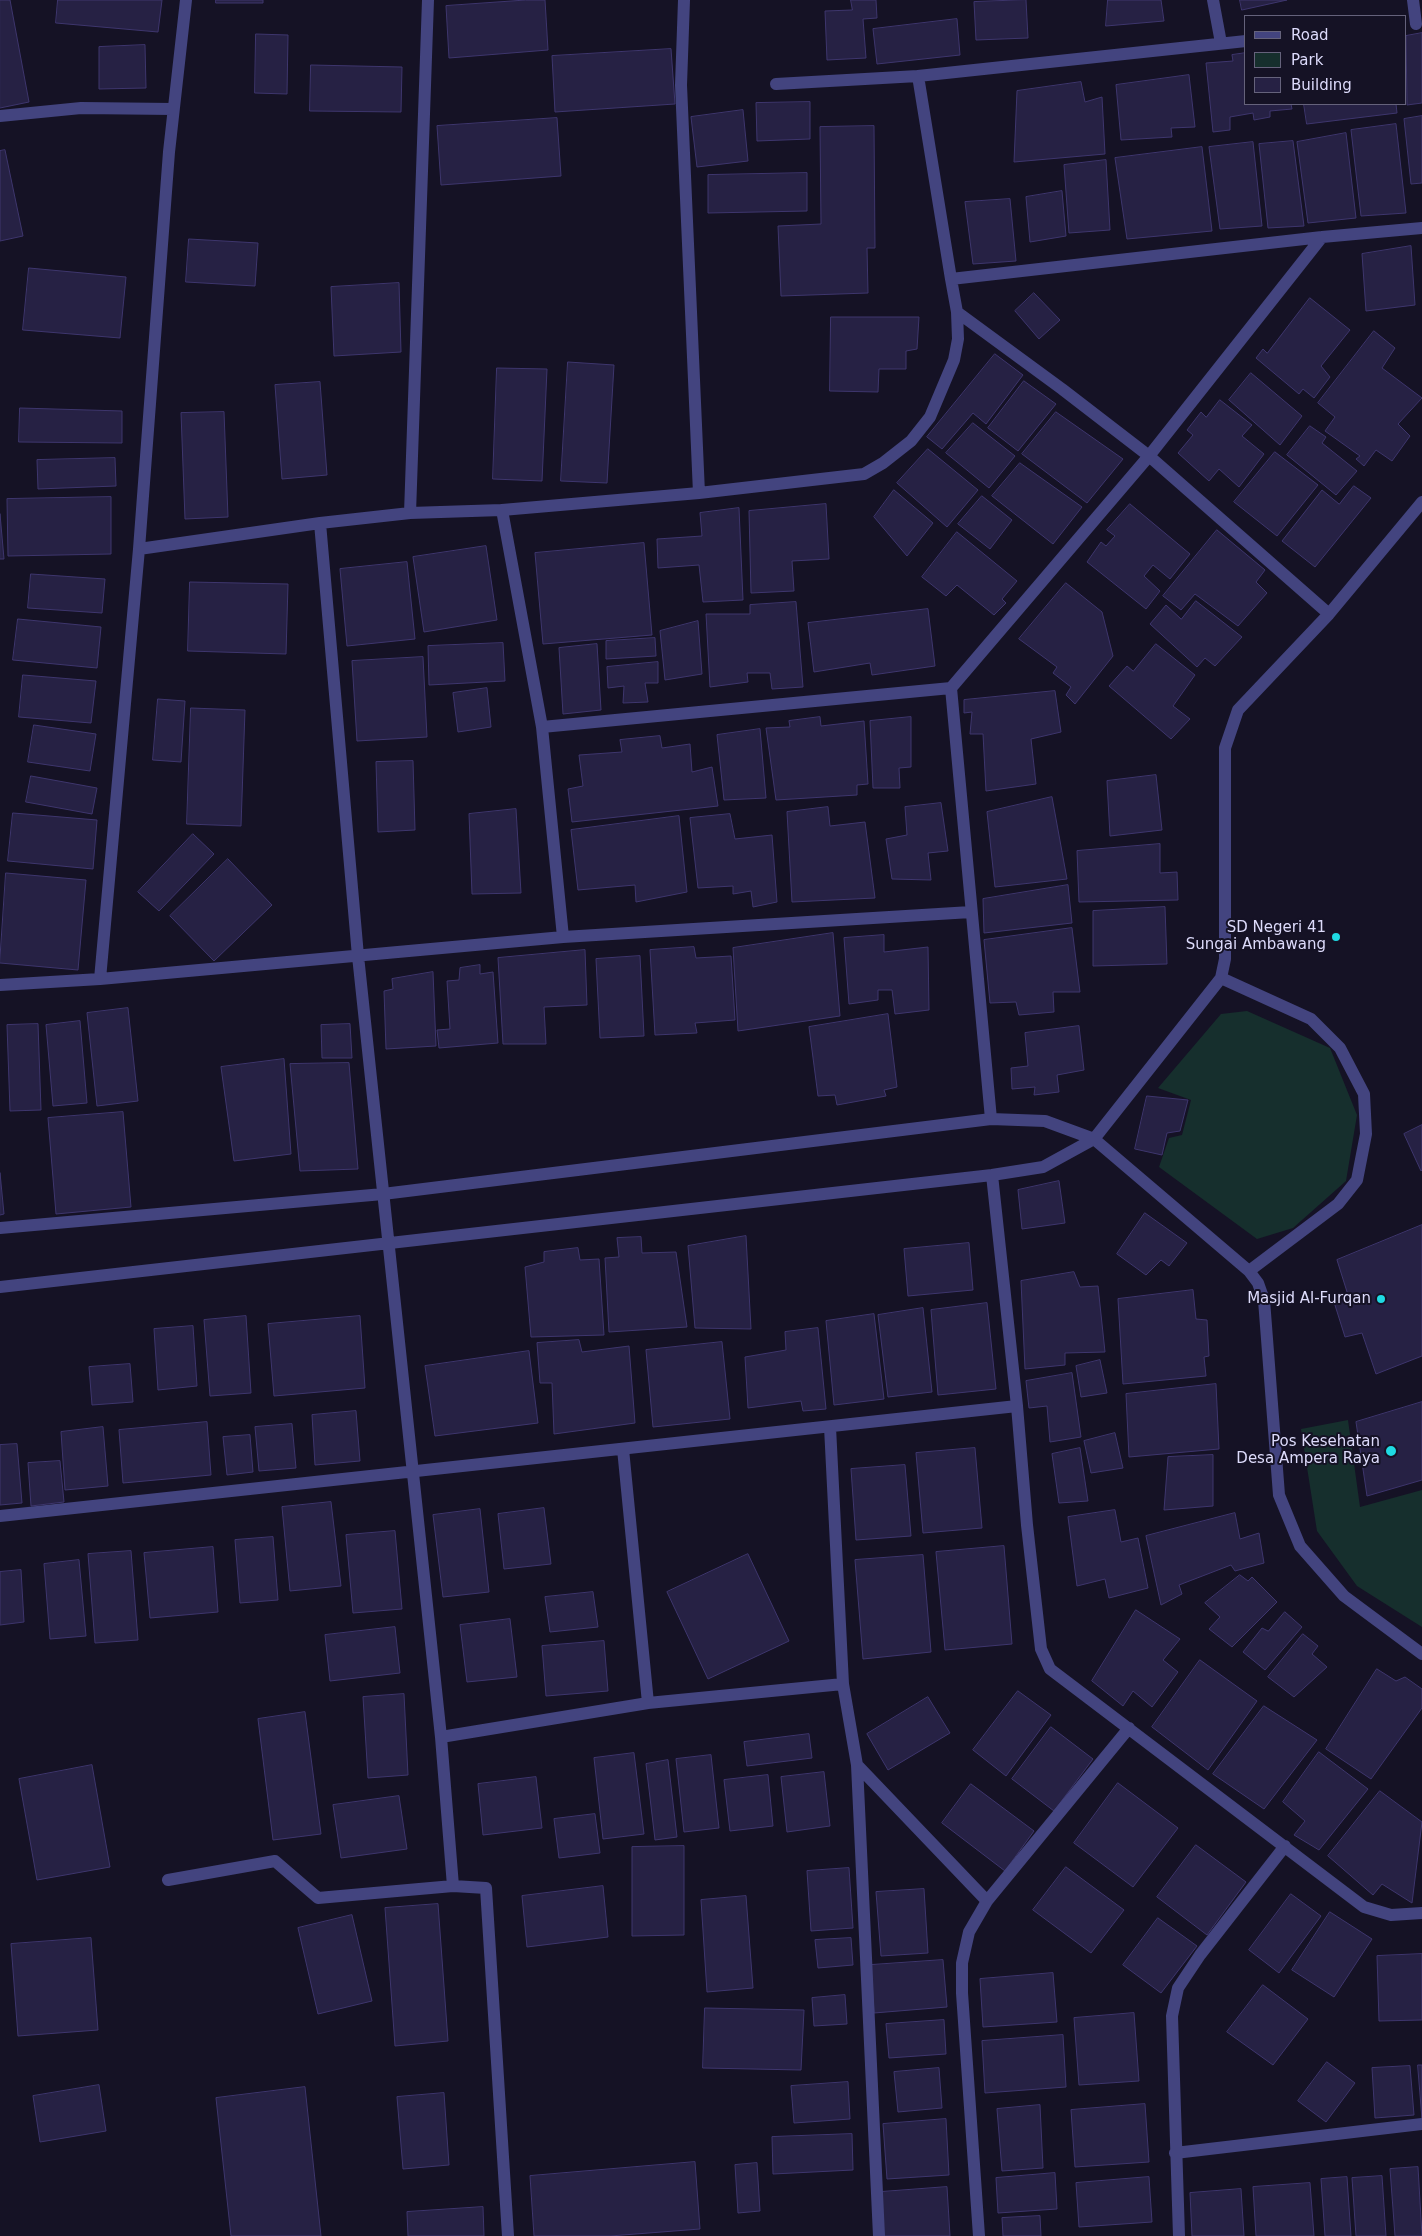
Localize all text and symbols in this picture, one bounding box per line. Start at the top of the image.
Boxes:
legend [1244,15,1407,105]
text: Road [1291,26,1329,44]
text: Park [1291,51,1323,69]
text: Building [1291,76,1352,94]
place label: SD Negeri 41 Sungai Ambawang [1186,919,1326,954]
marker: SD Negeri 41 Sungai Ambawang [1330,931,1342,943]
place label: Masjid Al-Furqan [1247,1290,1371,1308]
marker: Masjid Al-Furqan [1375,1293,1387,1305]
place label: Pos Kesehatan Desa Ampera Raya [1236,1433,1380,1468]
marker: Pos Kesehatan Desa Ampera Raya [1384,1444,1398,1458]

